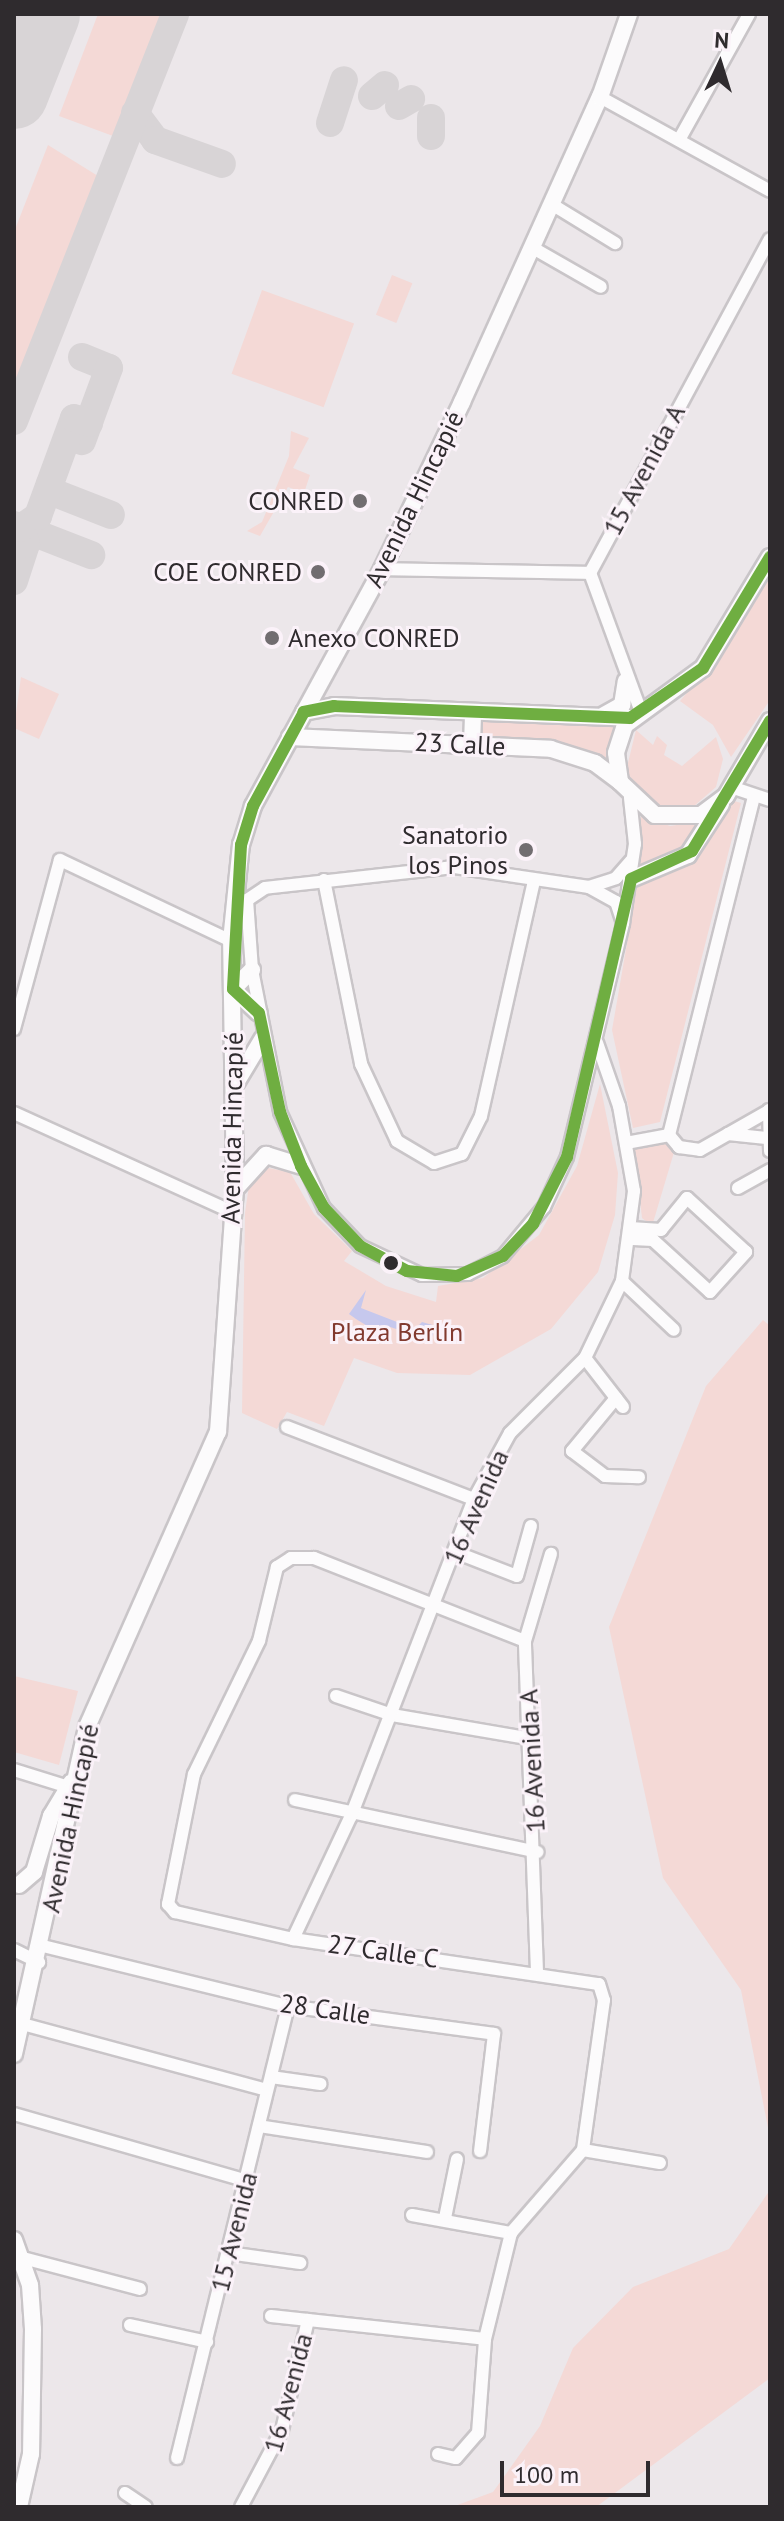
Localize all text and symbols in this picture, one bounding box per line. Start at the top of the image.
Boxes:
north arrow [680,24,760,104]
text: N [713,26,730,55]
street label: 15 Avenida A [596,399,692,541]
street label: Avenida Hincapié [358,406,470,592]
place label: CONRED [248,485,344,517]
marker: CONRED [351,492,369,510]
place label: COE CONRED [153,556,302,588]
marker: COE CONRED [309,563,327,581]
place label: Anexo CONRED [288,622,460,654]
marker: Anexo CONRED [263,629,281,647]
street label: 23 Calle [414,726,506,762]
place label: Sanatorio los Pinos [402,819,508,880]
marker: Sanatorio los Pinos [515,839,537,861]
street label: Avenida Hincapié [215,1032,249,1224]
unlabelled marker [383,1255,399,1271]
park label: Plaza Berlín [331,1316,463,1348]
street label: 16 Avenida [437,1444,515,1570]
street label: 16 Avenida A [513,1688,551,1834]
street label: Avenida Hincapié [35,1721,105,1915]
street label: 27 Calle C [325,1928,441,1974]
street label: 28 Calle [278,1987,372,2031]
street label: 15 Avenida [204,2168,264,2296]
street label: 16 Avenida [257,2330,319,2456]
scale bar [504,2445,654,2495]
text: 100 m [514,2459,579,2490]

